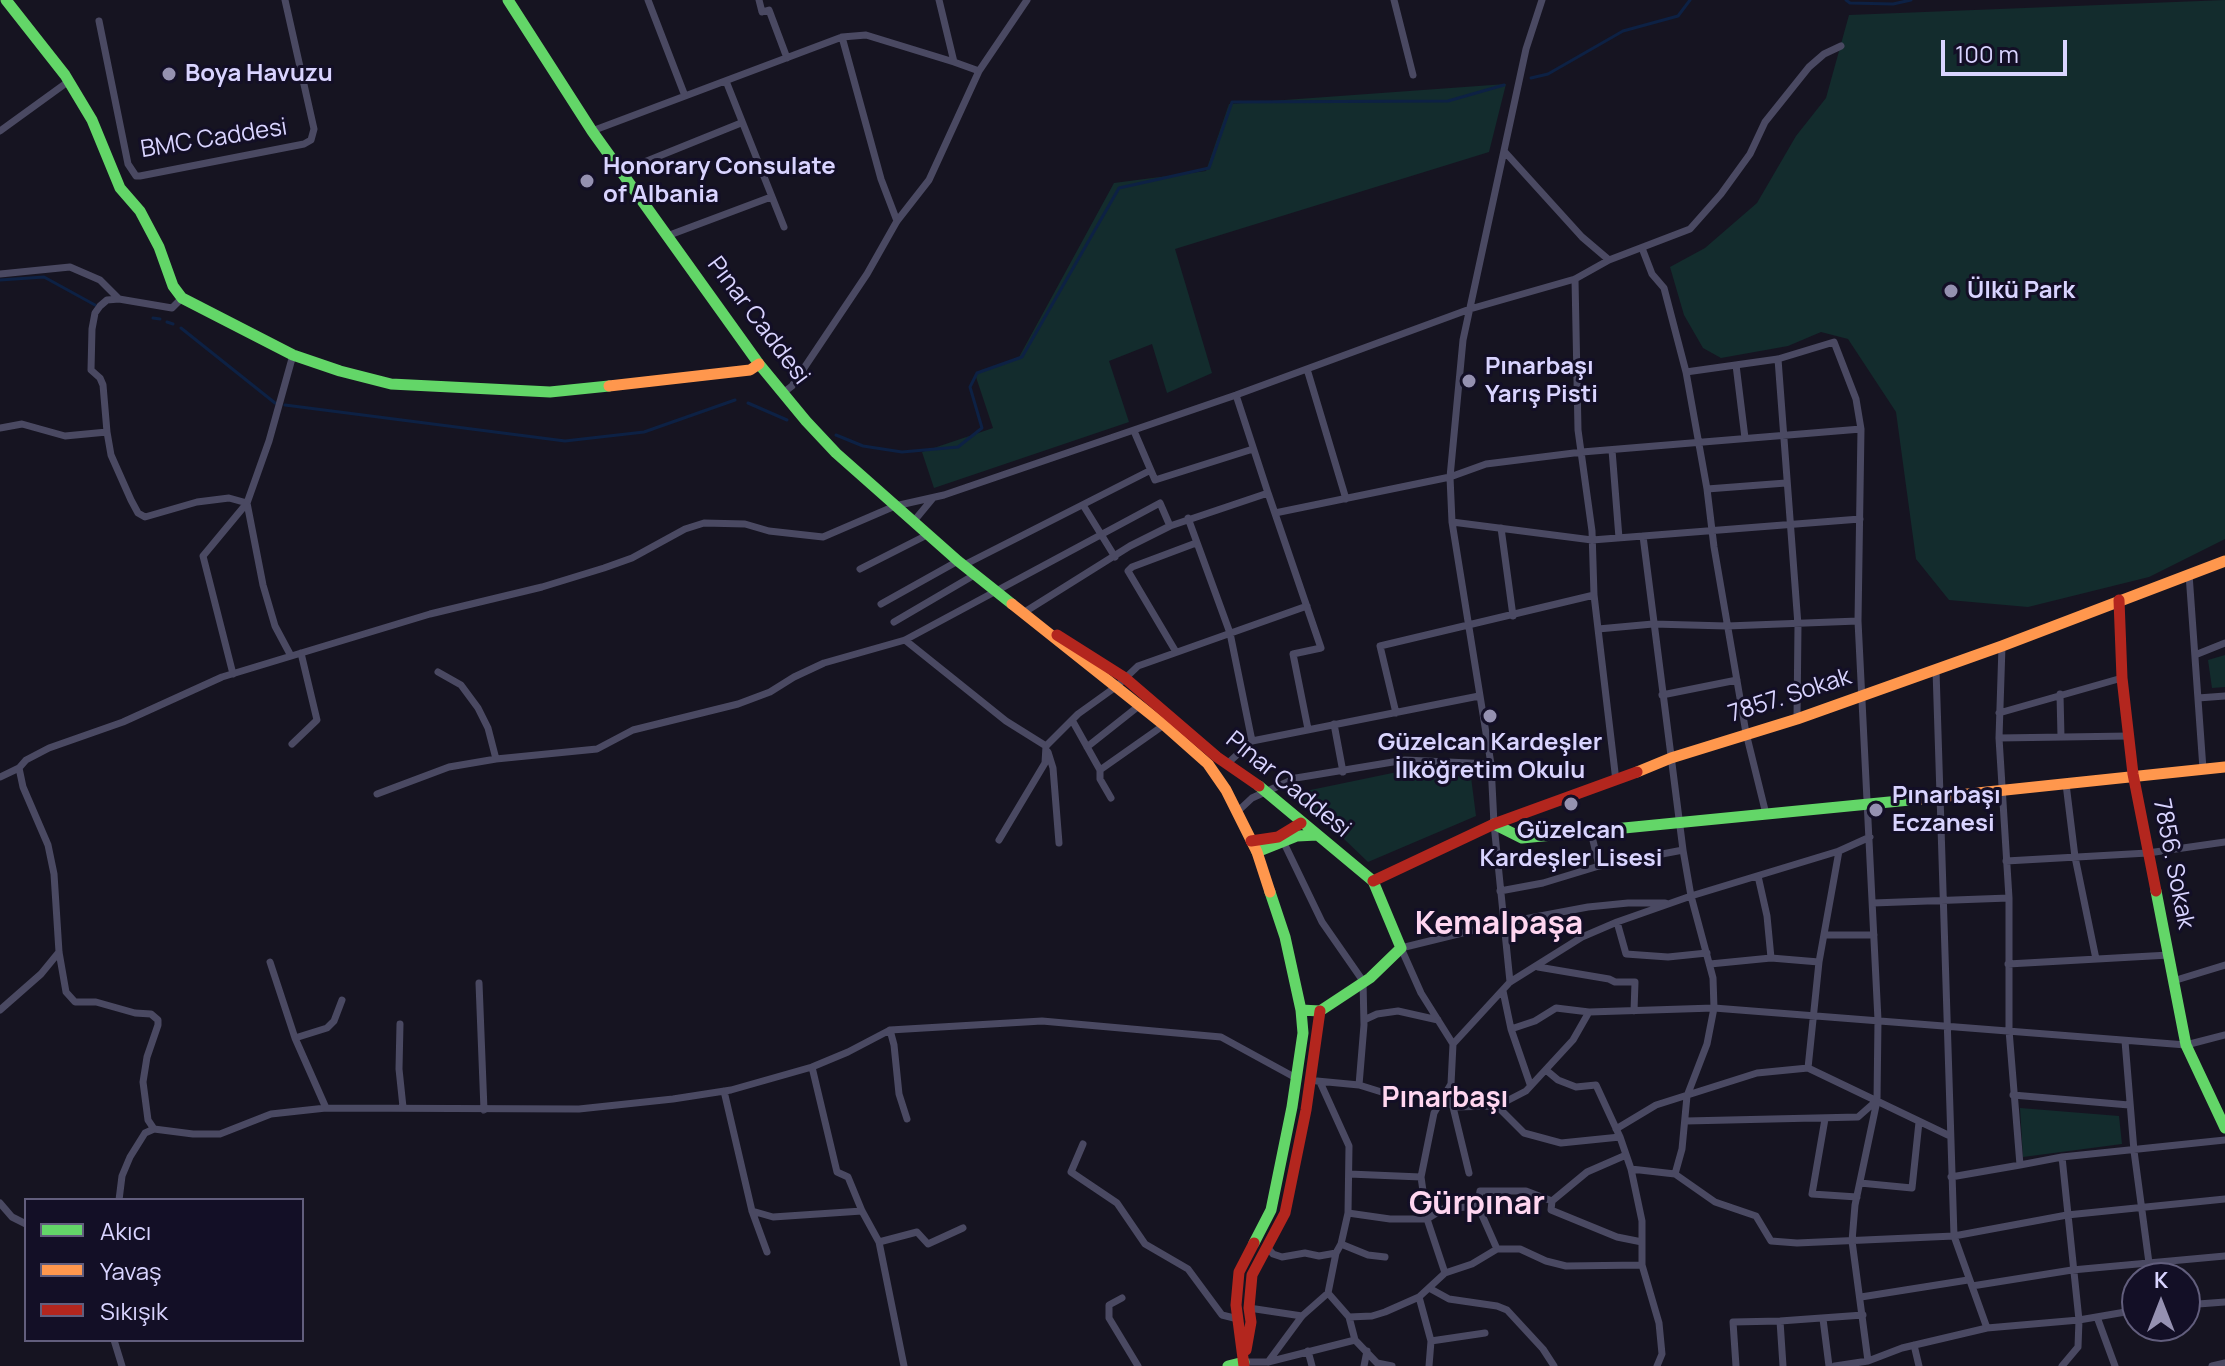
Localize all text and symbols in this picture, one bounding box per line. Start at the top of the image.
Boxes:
scale bar [1945,24,2071,74]
text: 100 m [1955,37,2019,70]
place label: Boya Havuzu [185,60,333,88]
marker: Boya Havuzu [160,65,178,83]
street label: BMC Caddesi [139,113,289,165]
place label: Honorary Consulate of Albania [603,153,836,209]
marker: Honorary Consulate of Albania [578,172,596,190]
street label: Pınar Caddesi [701,252,815,390]
place label: Ülkü Park [1967,277,2075,305]
marker: Ülkü Park [1942,282,1960,300]
place label: Pınarbaşı Yarış Pisti [1485,353,1598,409]
marker: Pınarbaşı Yarış Pisti [1460,372,1478,390]
street label: 7857. Sokak [1725,663,1855,729]
marker: Güzelcan Kardeşler İlköğretim Okulu [1481,707,1499,725]
street label: Pınar Caddesi [1220,726,1356,844]
place label: Güzelcan Kardeşler İlköğretim Okulu [1378,729,1602,785]
place label: Pınarbaşı Eczanesi [1892,782,2001,838]
marker: Güzelcan Kardeşler Lisesi [1562,795,1580,813]
street label: 7856. Sokak [2146,797,2200,931]
marker: Pınarbaşı Eczanesi [1867,801,1885,819]
place label: Güzelcan Kardeşler Lisesi [1479,817,1663,873]
district label: Kemalpaşa [1415,906,1583,944]
district label: Pınarbaşı [1382,1082,1508,1116]
district label: Gürpınar [1409,1186,1545,1224]
legend [24,1198,304,1342]
text: Akıcı [100,1214,151,1247]
text: Yavaş [100,1254,162,1287]
north arrow [2121,1262,2201,1342]
text: K [2154,1265,2168,1295]
text: Sıkışık [100,1294,168,1327]

